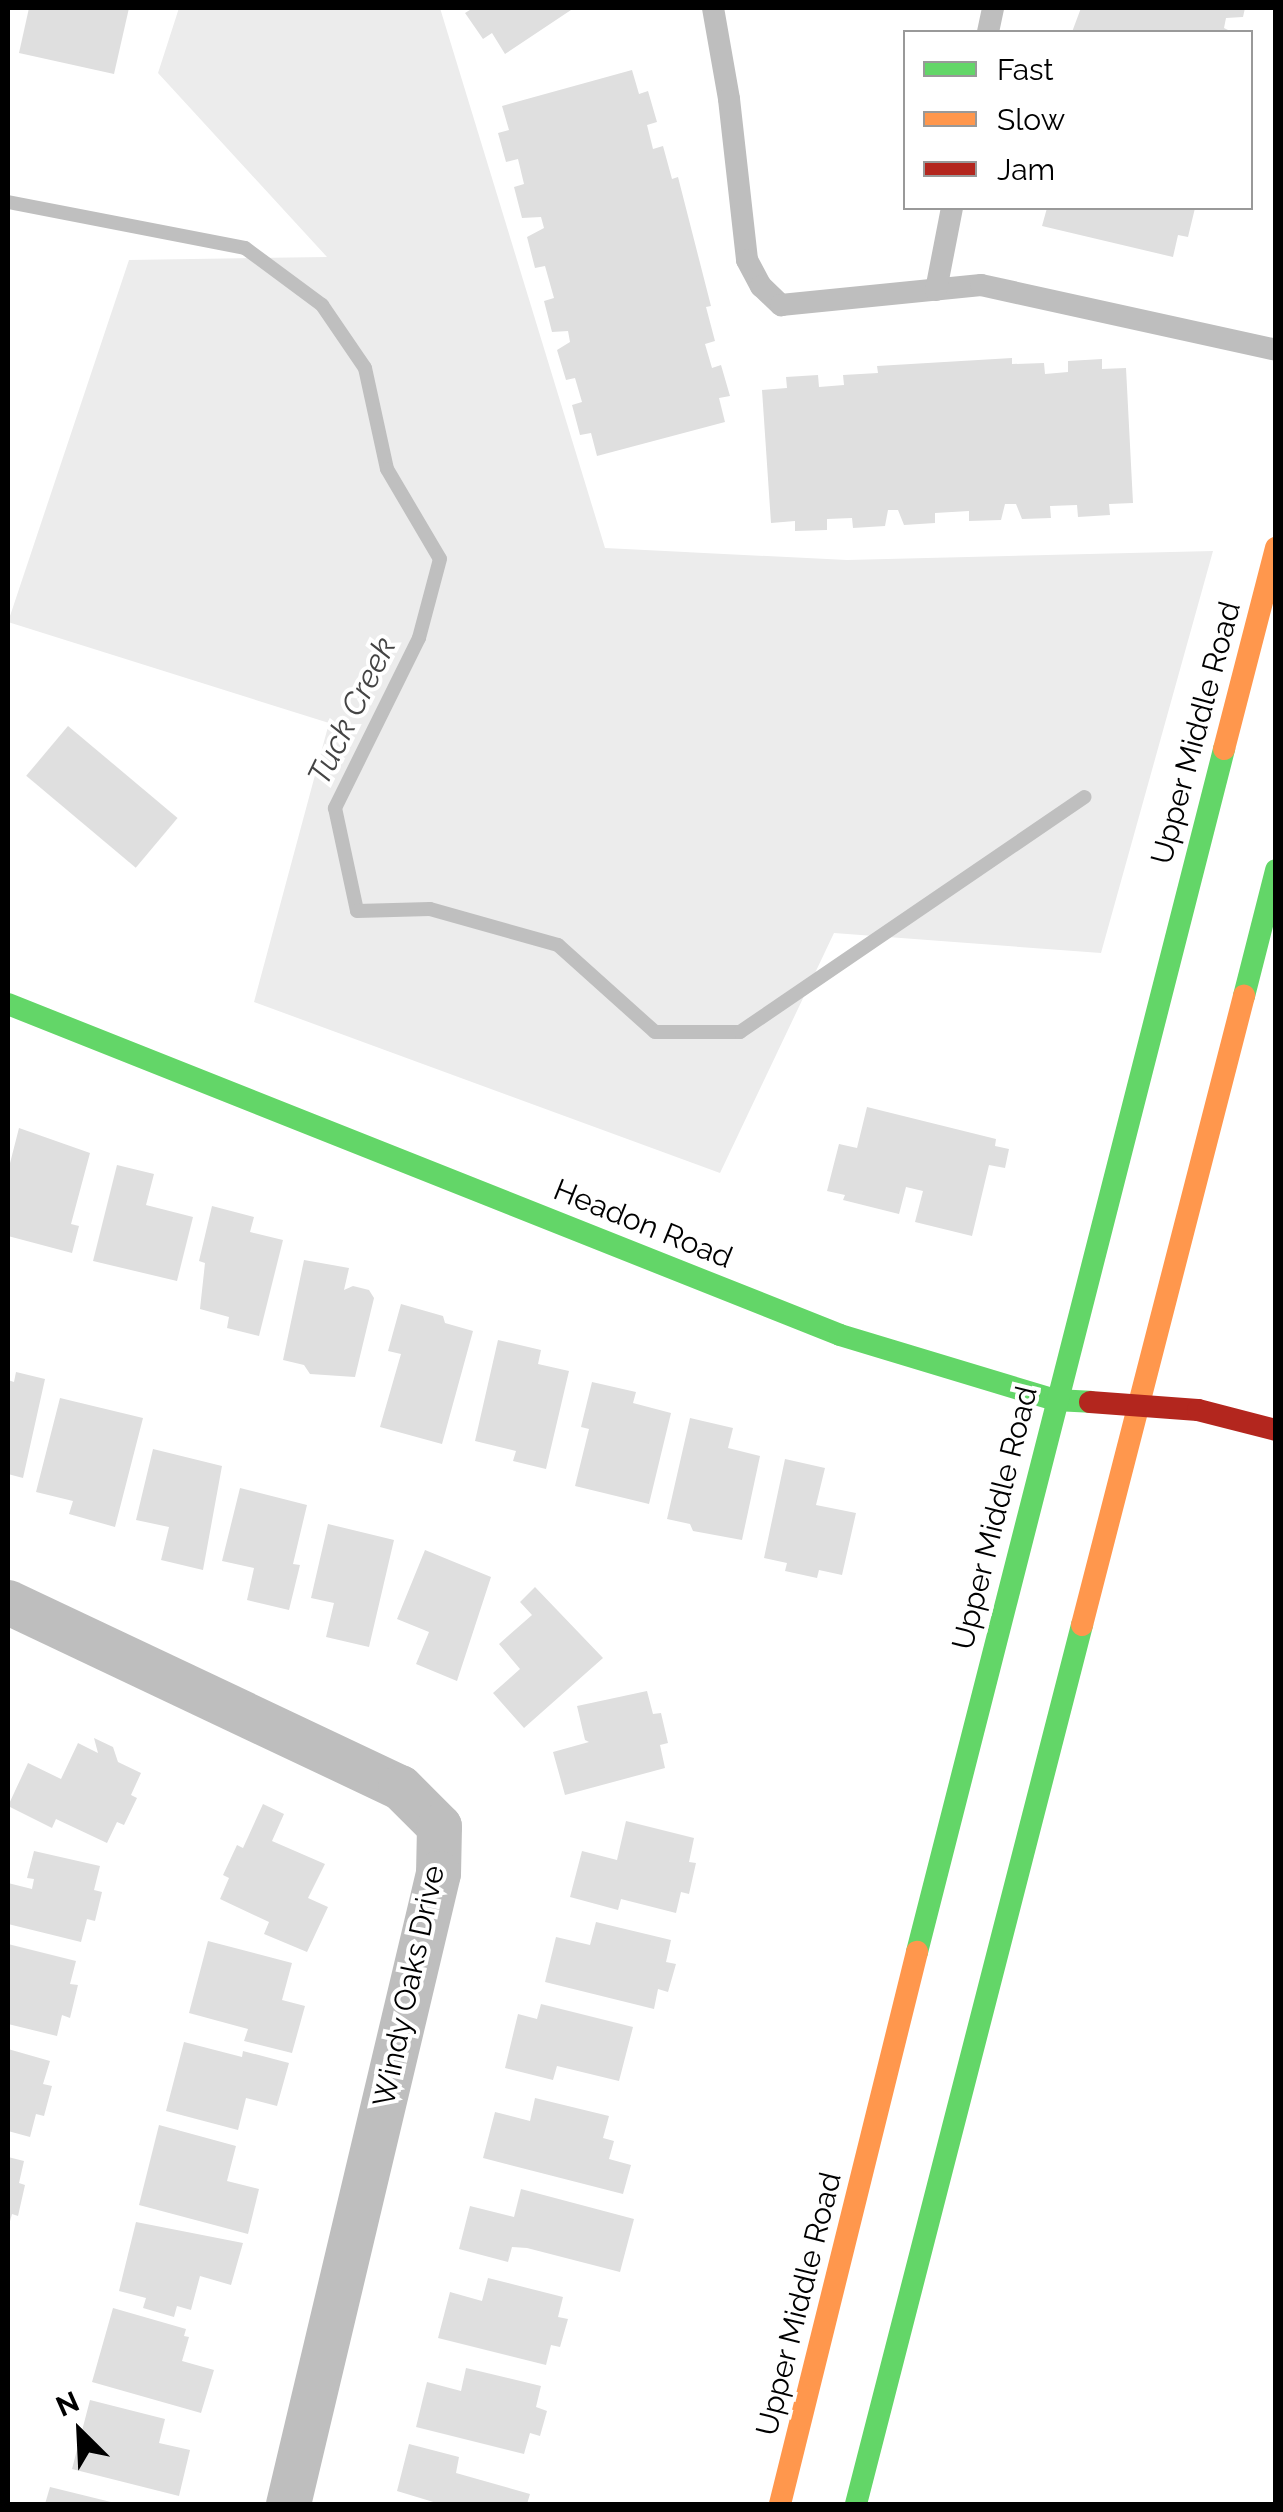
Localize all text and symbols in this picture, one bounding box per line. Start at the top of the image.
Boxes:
legend [903,30,1253,210]
text: Fast [997,52,1054,87]
text: Slow [997,102,1065,137]
text: Jam [997,152,1055,187]
street label: Upper Middle Road [1144,598,1248,868]
water label: Tuck Creek [300,631,404,791]
street label: Headon Road [548,1172,738,1276]
street label: Upper Middle Road [945,1382,1045,1654]
street label: Windy Oaks Drive [366,1862,452,2110]
street label: Upper Middle Road [749,2168,849,2440]
north arrow [30,2382,130,2482]
text: N [51,2385,84,2424]

